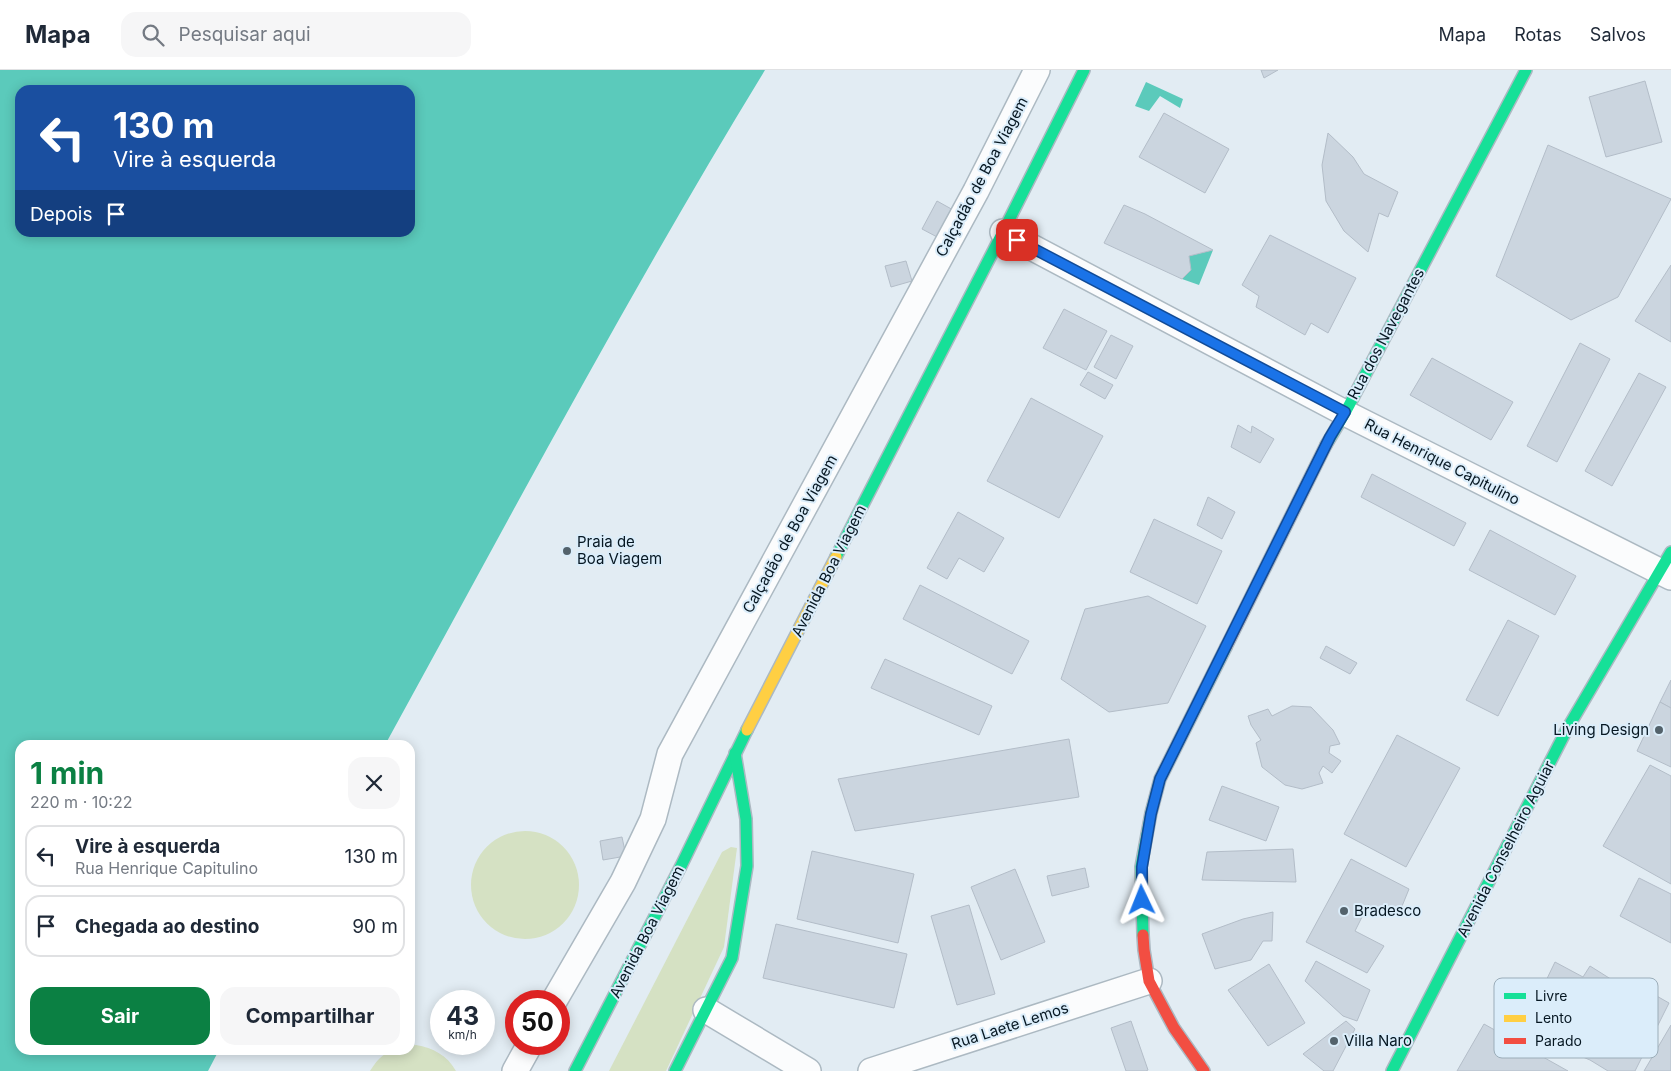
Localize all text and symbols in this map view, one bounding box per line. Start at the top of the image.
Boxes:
search box [121,12,471,57]
text: Mapa [25,20,91,49]
icon: search [139,21,167,49]
text: Pesquisar aqui [179,23,311,46]
text: Mapa [1438,24,1486,45]
text: Rotas [1514,24,1562,45]
text: Salvos [1590,24,1646,45]
street label: Calçadão de Boa Viagem [931,94,1032,260]
text: 130 m [113,104,215,146]
icon: left [30,105,95,170]
text: Vire à esquerda [113,146,276,172]
icon: arrive [102,200,130,228]
text: Depois [30,203,92,226]
pin [996,219,1038,261]
icon: arrive [1003,226,1031,254]
street label: Rua dos Navegantes [1343,265,1428,403]
street label: Rua Henrique Capitulino [1361,414,1523,509]
street label: Calçadão de Boa Viagem [738,451,841,616]
street label: Avenida Boa Viagem [787,502,870,640]
place label: Praia de Boa Viagem [577,532,662,568]
marker: Praia de Boa Viagem [561,545,573,557]
place label: Living Design [1553,720,1649,739]
marker: Living Design [1653,724,1665,736]
text: 1 min [30,755,104,791]
button: close [348,757,400,809]
street label: Avenida Conselheiro Aguiar [1453,757,1559,940]
text: 220 m · 10:22 [30,792,132,812]
text: Vire à esquerda [75,835,220,858]
icon: left [32,842,60,870]
text: 130 m [345,845,398,868]
text: Rua Henrique Capitulino [75,858,258,878]
street label: Avenida Boa Viagem [605,863,688,1001]
position arrow [1115,873,1167,925]
place label: Bradesco [1354,901,1421,920]
marker: Bradesco [1338,905,1350,917]
icon: arrive [32,912,60,940]
text: Chegada ao destino [75,915,259,938]
text: 90 m [352,915,398,938]
legend [1494,978,1658,1058]
button: Sair [30,987,210,1045]
button: Compartilhar [220,987,400,1045]
text: Livre [1535,987,1567,1004]
speed limit sign: 50 [505,990,570,1055]
street label: Rua Laete Lemos [949,998,1071,1053]
text: 43 [446,1001,479,1031]
text: Lento [1535,1009,1572,1026]
text: km/h [448,1027,477,1042]
place label: Villa Naro [1344,1031,1412,1050]
text: Parado [1535,1032,1582,1049]
marker: Villa Naro [1328,1035,1340,1047]

